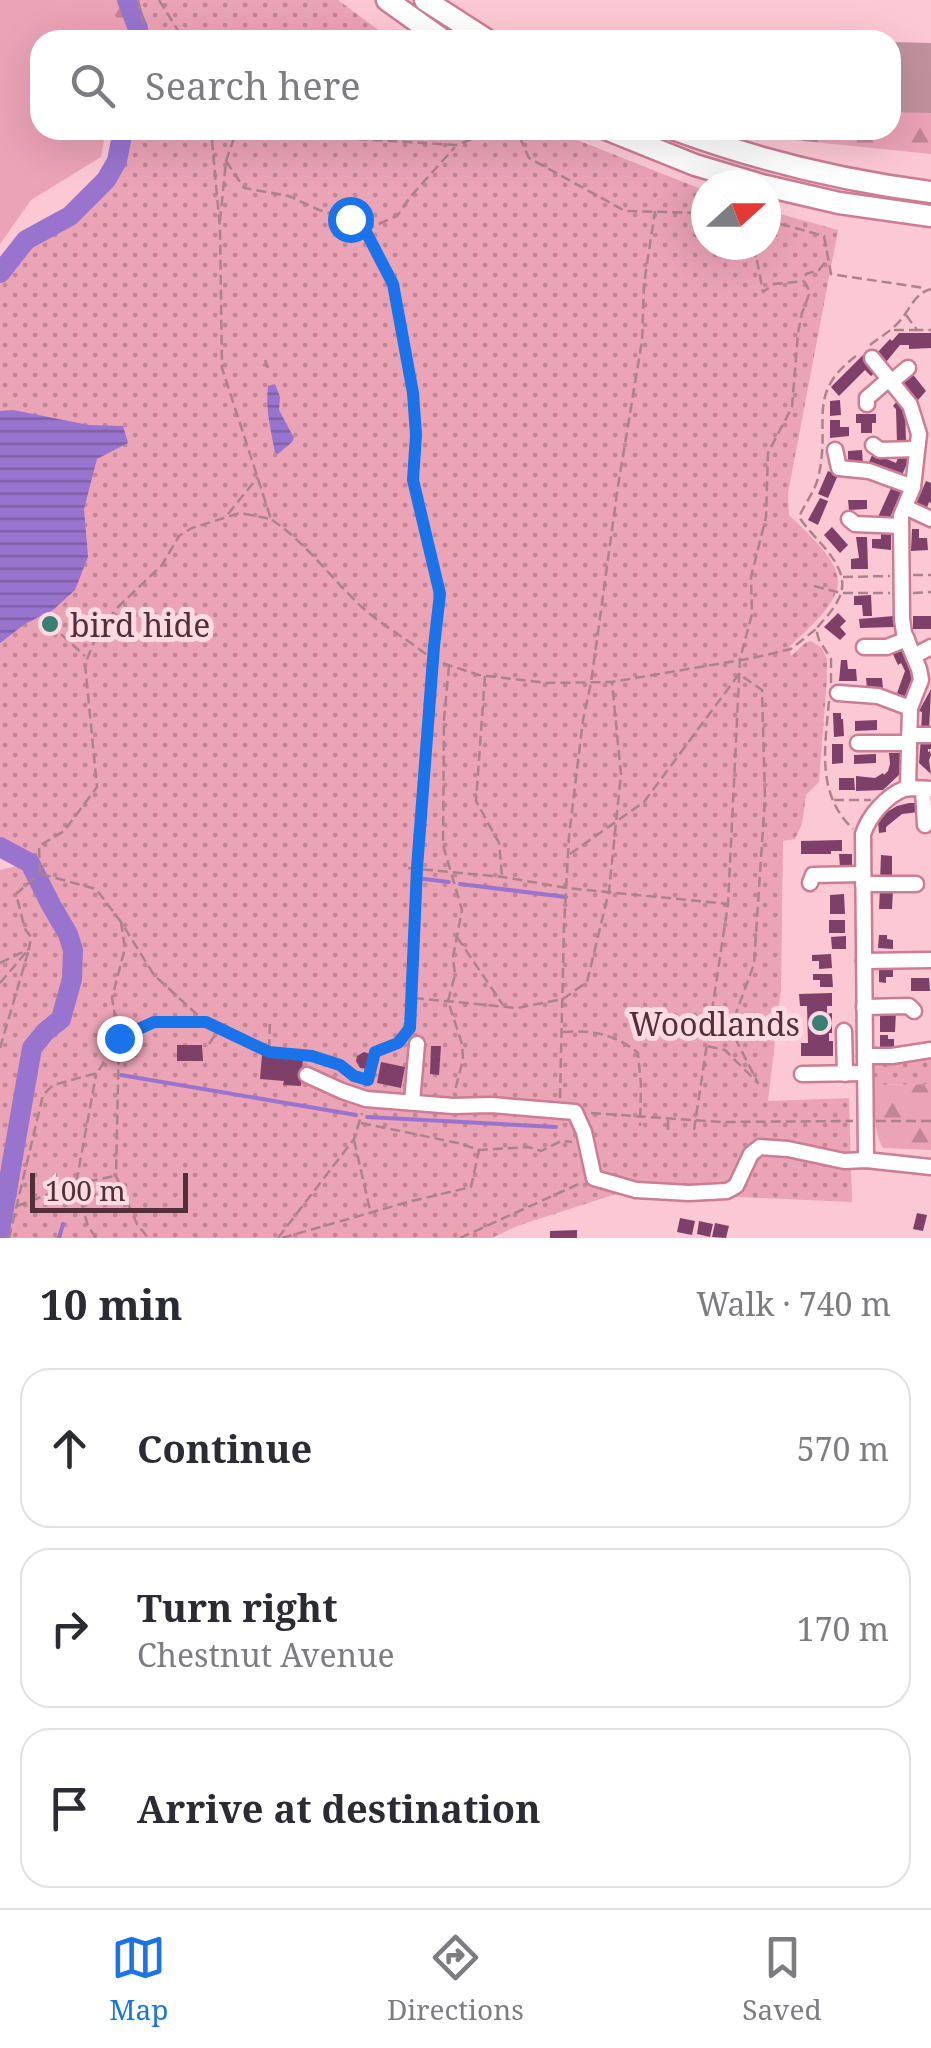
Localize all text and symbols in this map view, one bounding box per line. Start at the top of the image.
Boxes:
search box [30,30,901,140]
icon: search [65,58,120,113]
text: Search here [145,59,361,111]
north arrow [691,170,781,260]
route start [328,197,374,243]
place label: bird hide [70,603,210,646]
marker: bird hide [39,613,61,635]
place label: Woodlands [629,1002,800,1045]
marker: Woodlands [809,1012,831,1034]
route end [97,1016,143,1062]
scale bar [30,1168,188,1212]
text: 100 m [45,1171,126,1209]
text: 10 min [40,1275,183,1332]
text: Walk · 740 m [696,1282,891,1325]
icon: ahead [42,1421,97,1476]
text: Continue [137,1422,312,1474]
text: 570 m [797,1427,889,1470]
text: Turn right [137,1581,338,1633]
icon: right [42,1601,97,1656]
text: 170 m [797,1607,889,1650]
text: Chestnut Avenue [137,1633,395,1676]
icon: arrive [42,1781,97,1836]
text: Arrive at destination [137,1782,541,1834]
tab: Map [109,1930,168,2028]
tab: Directions [387,1930,524,2028]
tab: Saved [742,1930,822,2028]

